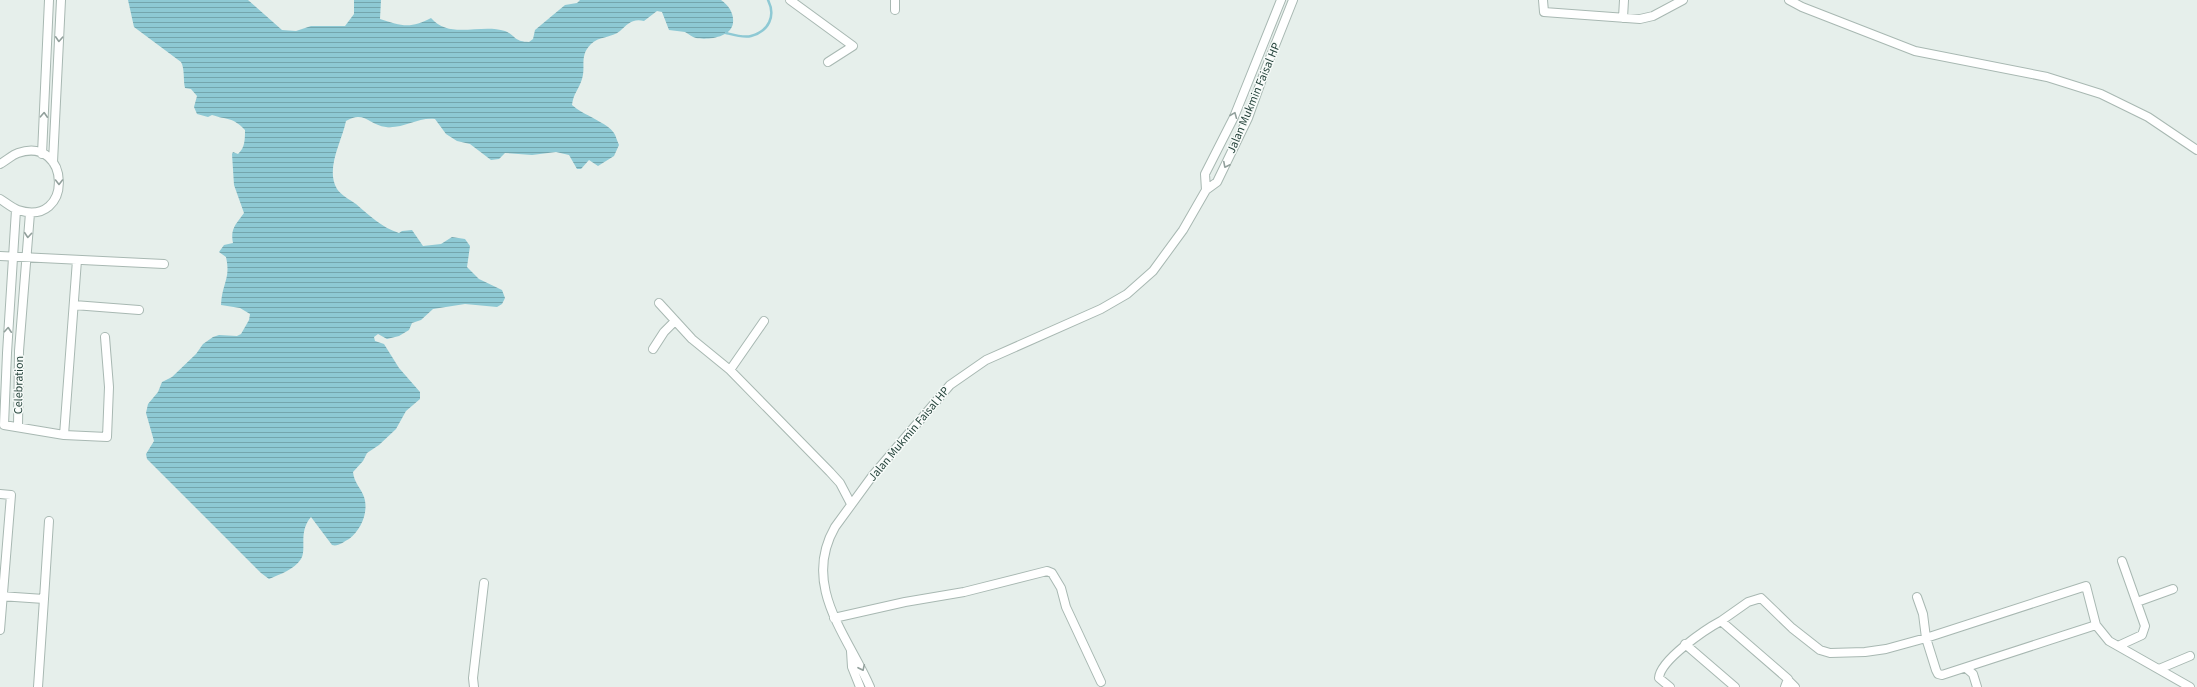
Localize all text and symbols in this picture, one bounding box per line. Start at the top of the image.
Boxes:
one-way arrow [55,36,63,42]
street label: Jalan Mukmin Faisal HP [1223,40,1285,156]
one-way arrow [39,112,48,118]
one-way arrow [1230,112,1238,119]
one-way arrow [1223,161,1230,169]
one-way arrow [55,179,63,185]
one-way arrow [24,232,33,238]
one-way arrow [4,327,12,333]
street label: Celebration [10,356,28,414]
street label: Jalan Mukmin Faisal HP [864,383,954,485]
one-way arrow [857,664,865,672]

